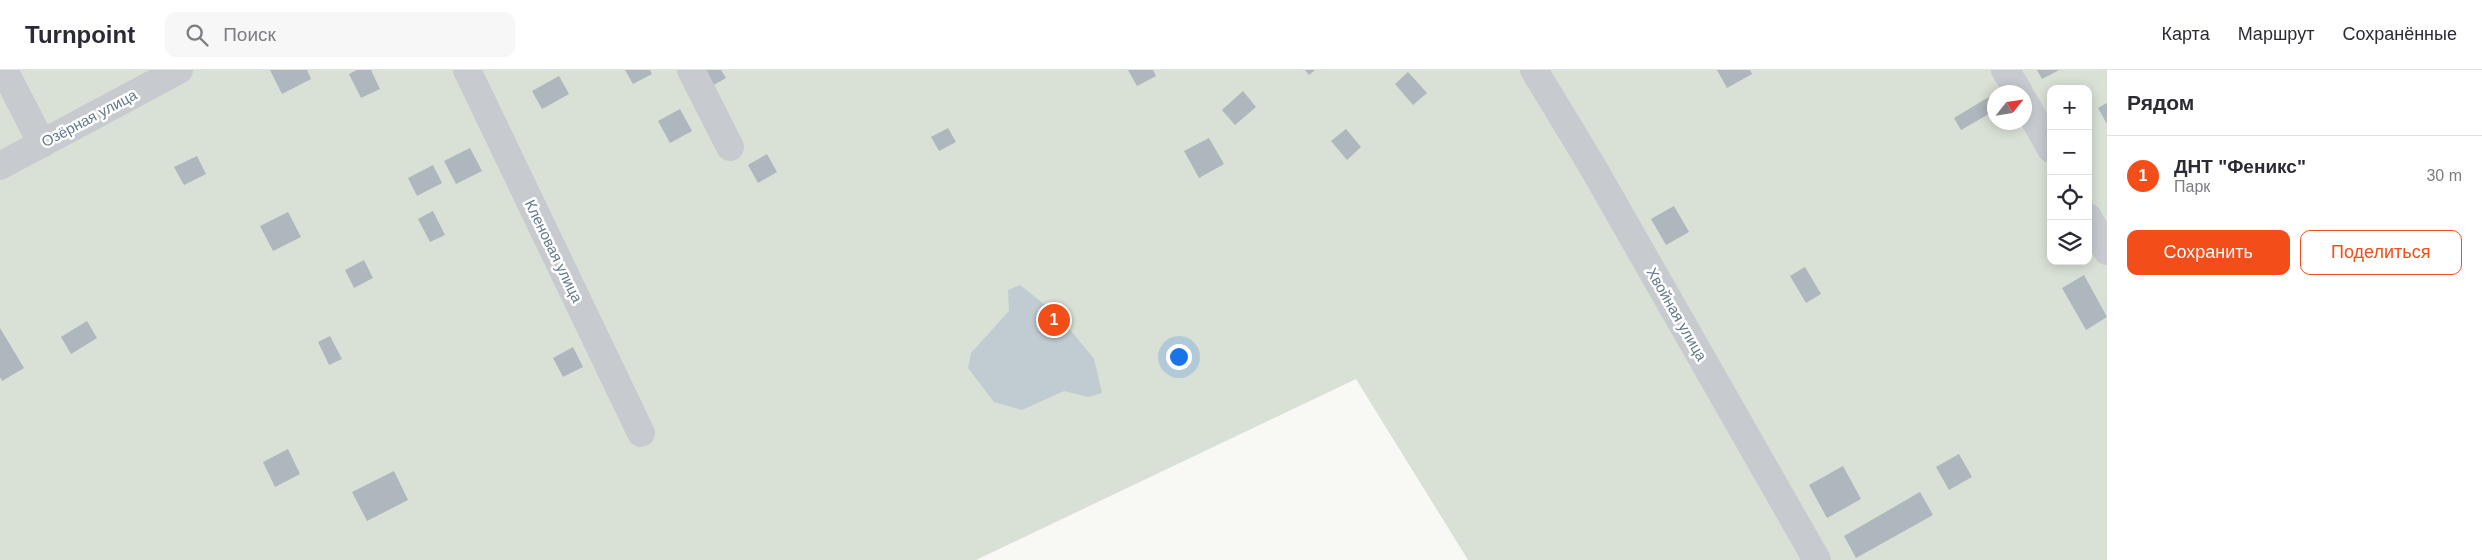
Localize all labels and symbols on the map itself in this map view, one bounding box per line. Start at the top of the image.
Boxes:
street label: Озёрная улица [38,85,140,150]
north arrow [1987,85,2032,130]
street label: Кленовая улица [522,197,587,306]
street label: Хвойная улица [1643,264,1711,364]
pin: 1 [1038,301,1070,339]
your location [1166,344,1192,370]

